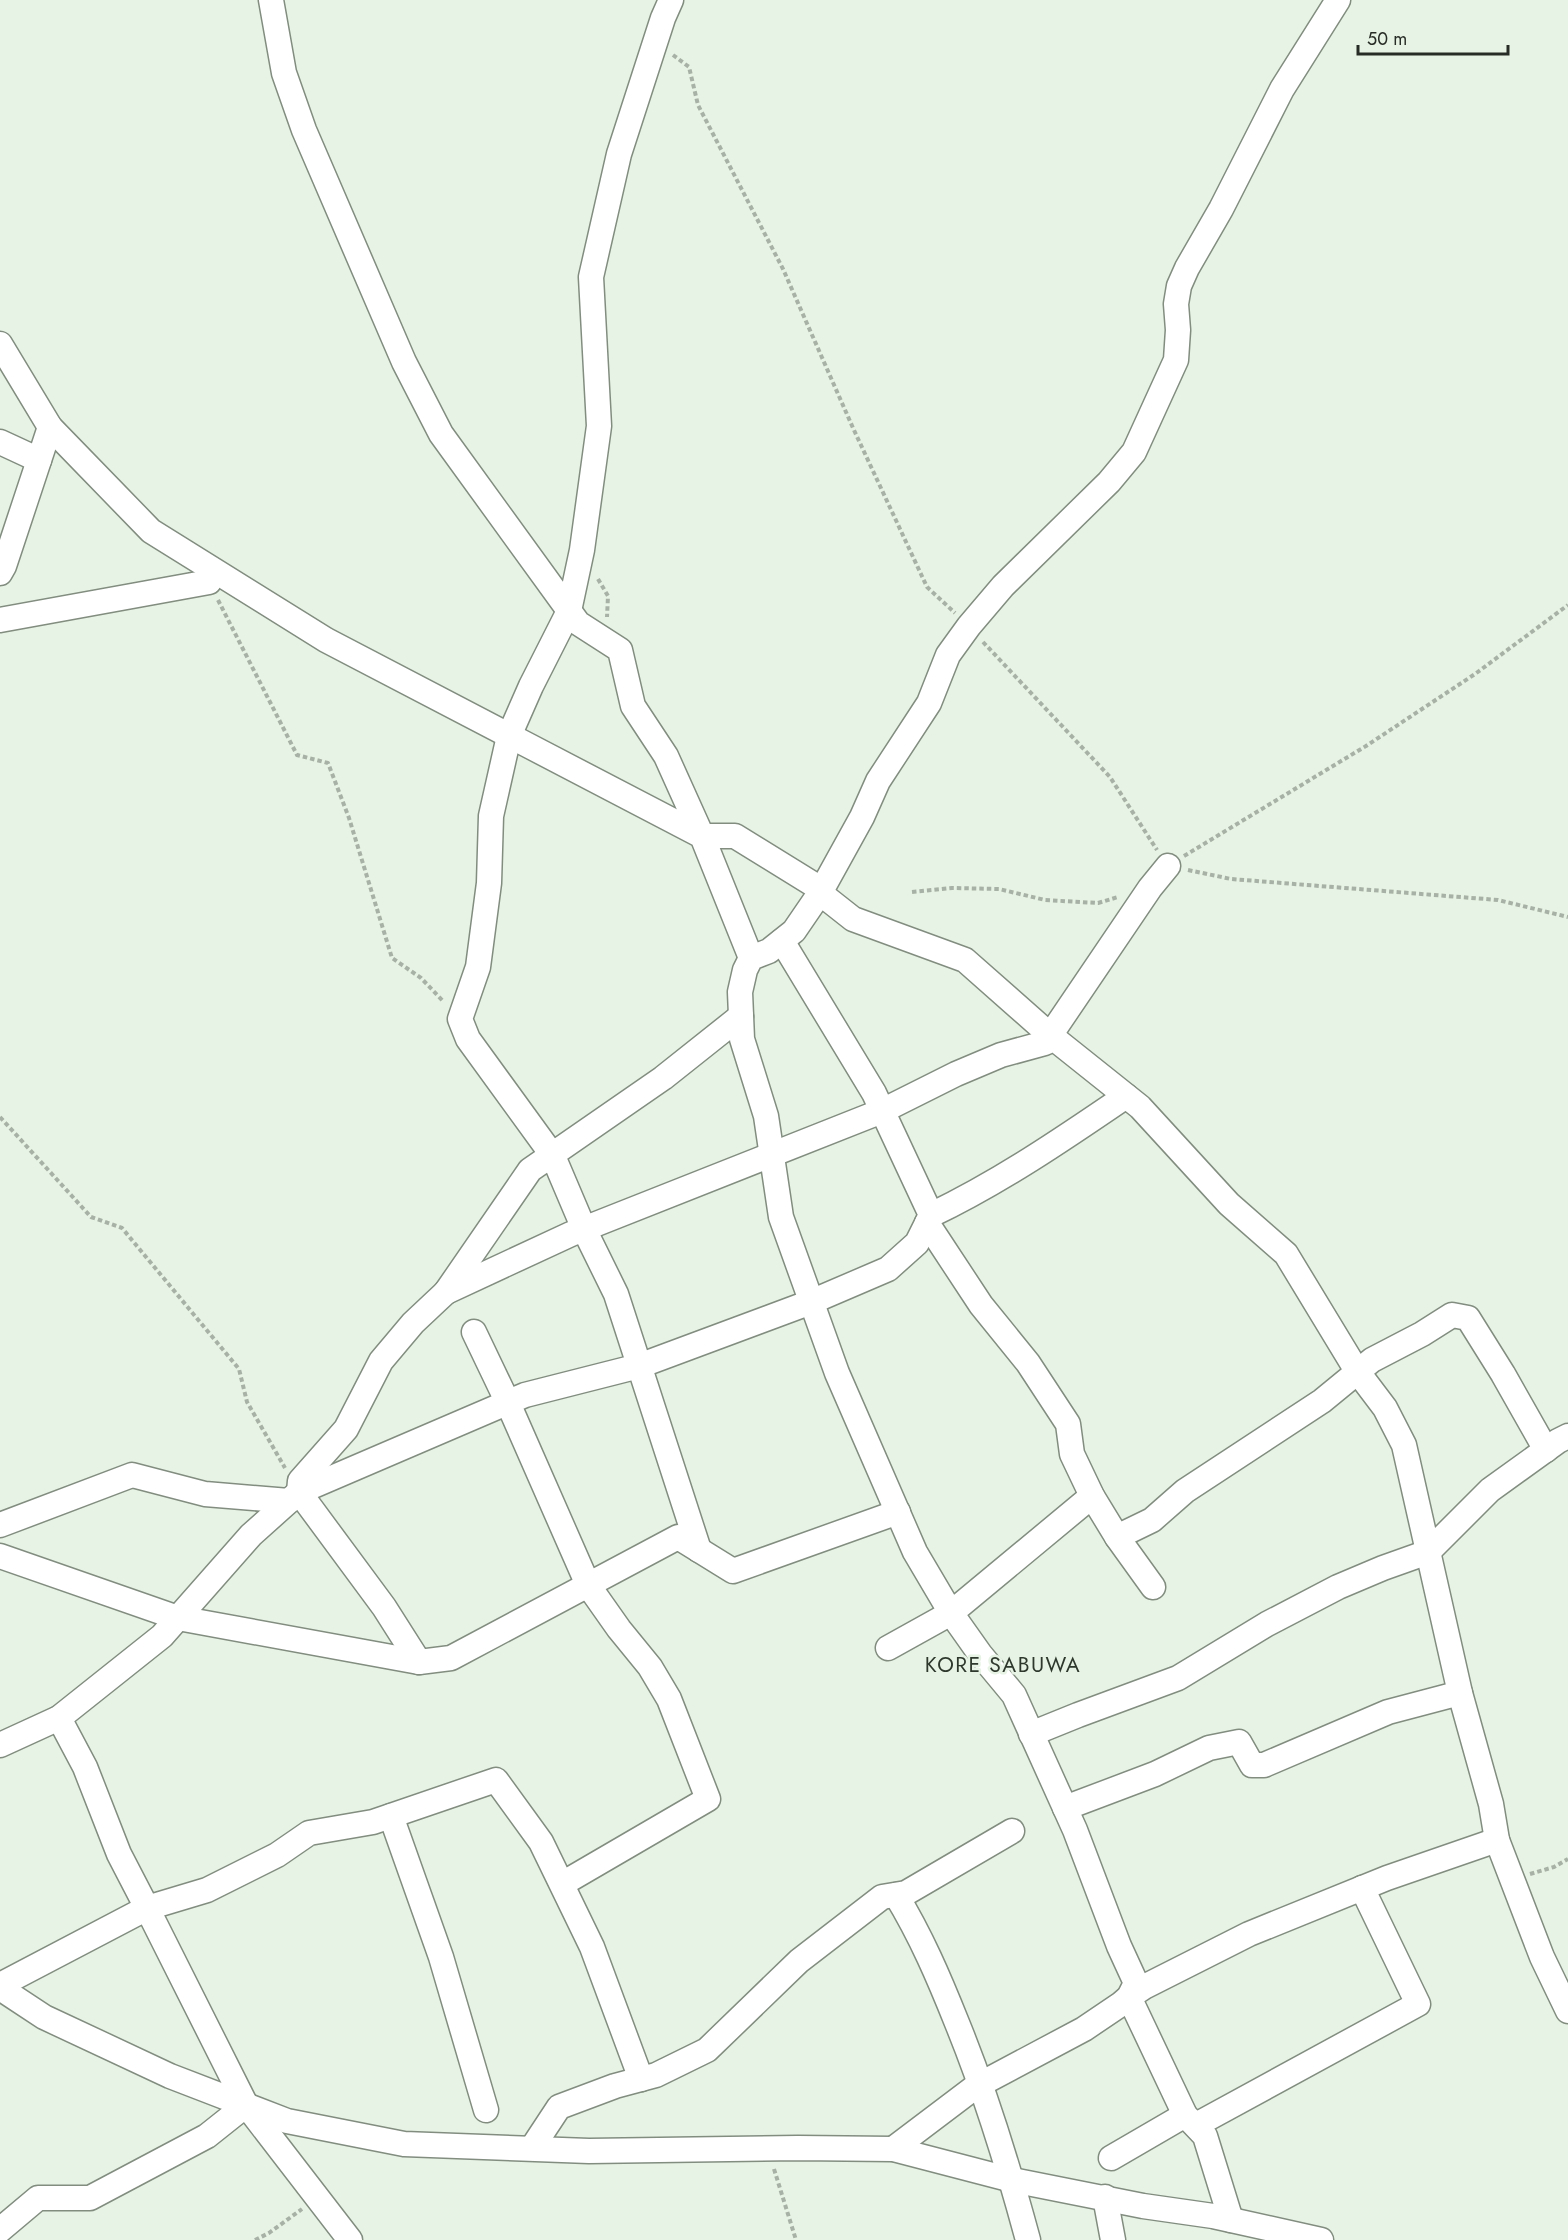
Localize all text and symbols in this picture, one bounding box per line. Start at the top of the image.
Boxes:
scale bar [1358,18,1508,56]
text: 50 m [1367,26,1407,52]
district label: KORE SABUWA [925,1650,1081,1680]

